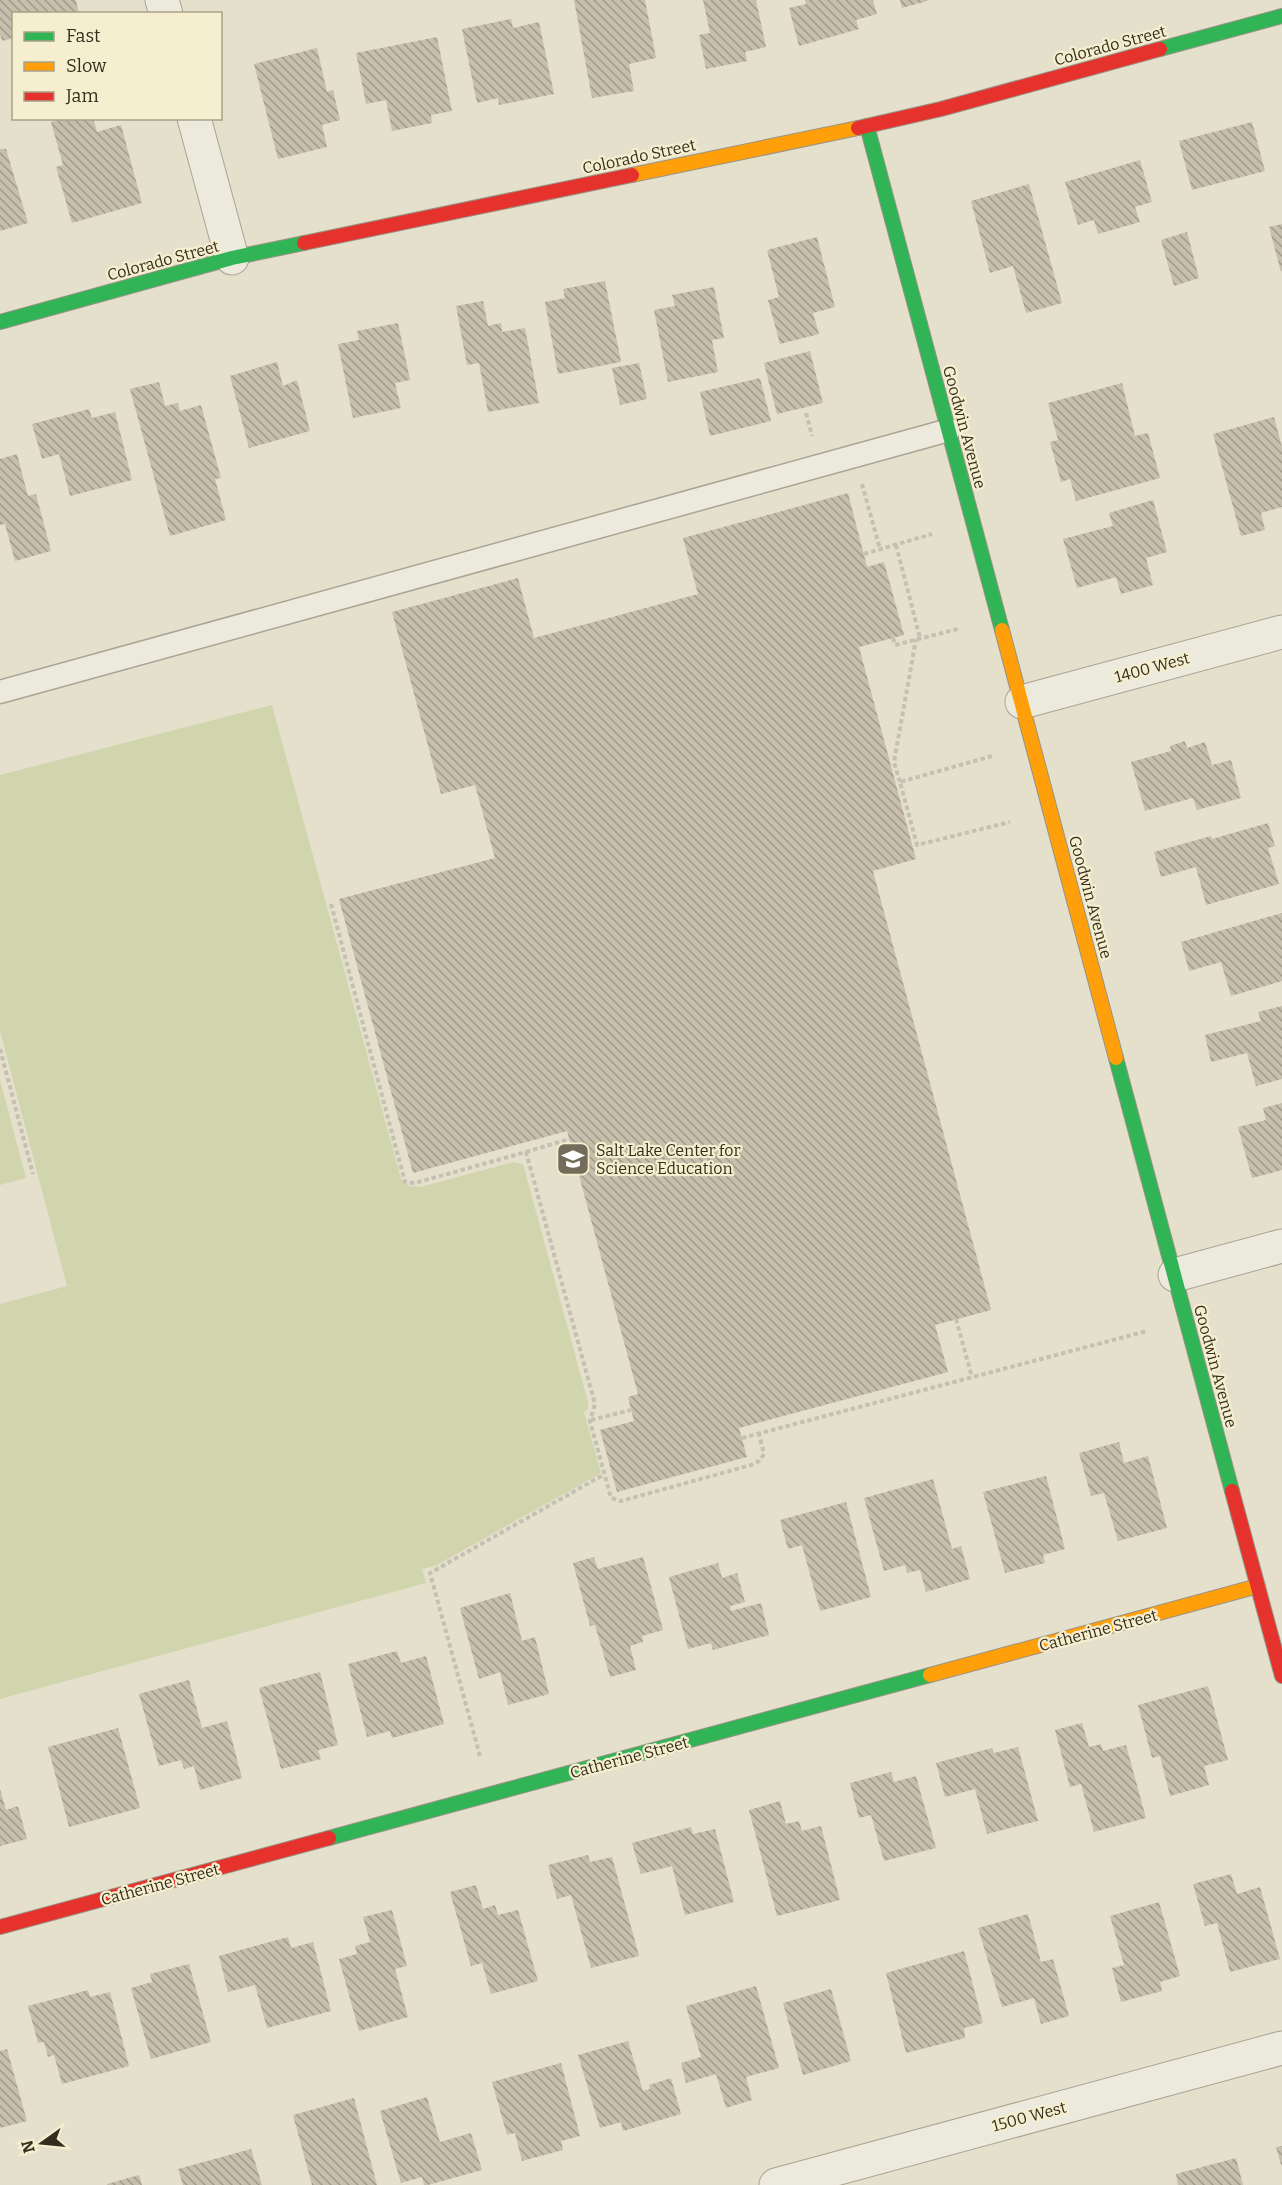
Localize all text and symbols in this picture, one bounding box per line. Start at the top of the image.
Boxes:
legend [12,12,222,120]
street label: Colorado Street [1052,21,1168,70]
text: Fast [66,25,101,47]
text: Slow [66,55,107,77]
text: Jam [65,85,99,107]
street label: Colorado Street [581,135,698,178]
street label: Colorado Street [105,236,221,285]
street label: Goodwin Avenue [939,364,990,491]
street label: 1400 West [1112,648,1192,687]
street label: Goodwin Avenue [1065,834,1116,961]
school or university icon: Salt Lake Center for Science Education [555,1141,591,1177]
place label: Salt Lake Center for Science Education [596,1141,740,1178]
street label: Goodwin Avenue [1190,1303,1241,1430]
street label: Catherine Street [1037,1605,1160,1655]
street label: Catherine Street [568,1732,691,1782]
street label: Catherine Street [99,1859,222,1909]
street label: 1500 West [990,2097,1069,2136]
north arrow [12,2113,72,2173]
text: N [17,2138,39,2155]

